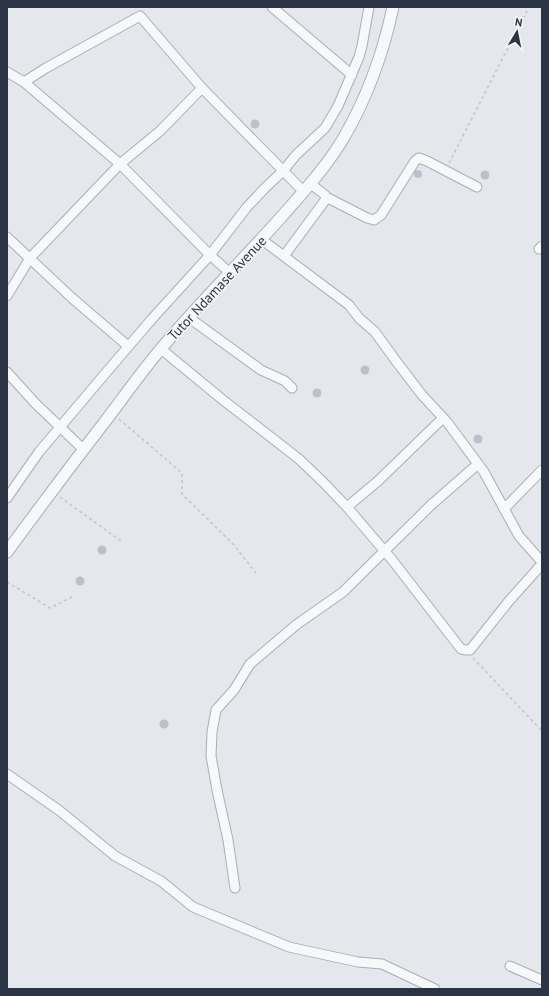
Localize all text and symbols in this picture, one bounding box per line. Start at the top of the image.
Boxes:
north arrow [497,12,537,52]
text: N [514,15,524,30]
street label: Tutor Ndamase Avenue [164,232,270,344]

